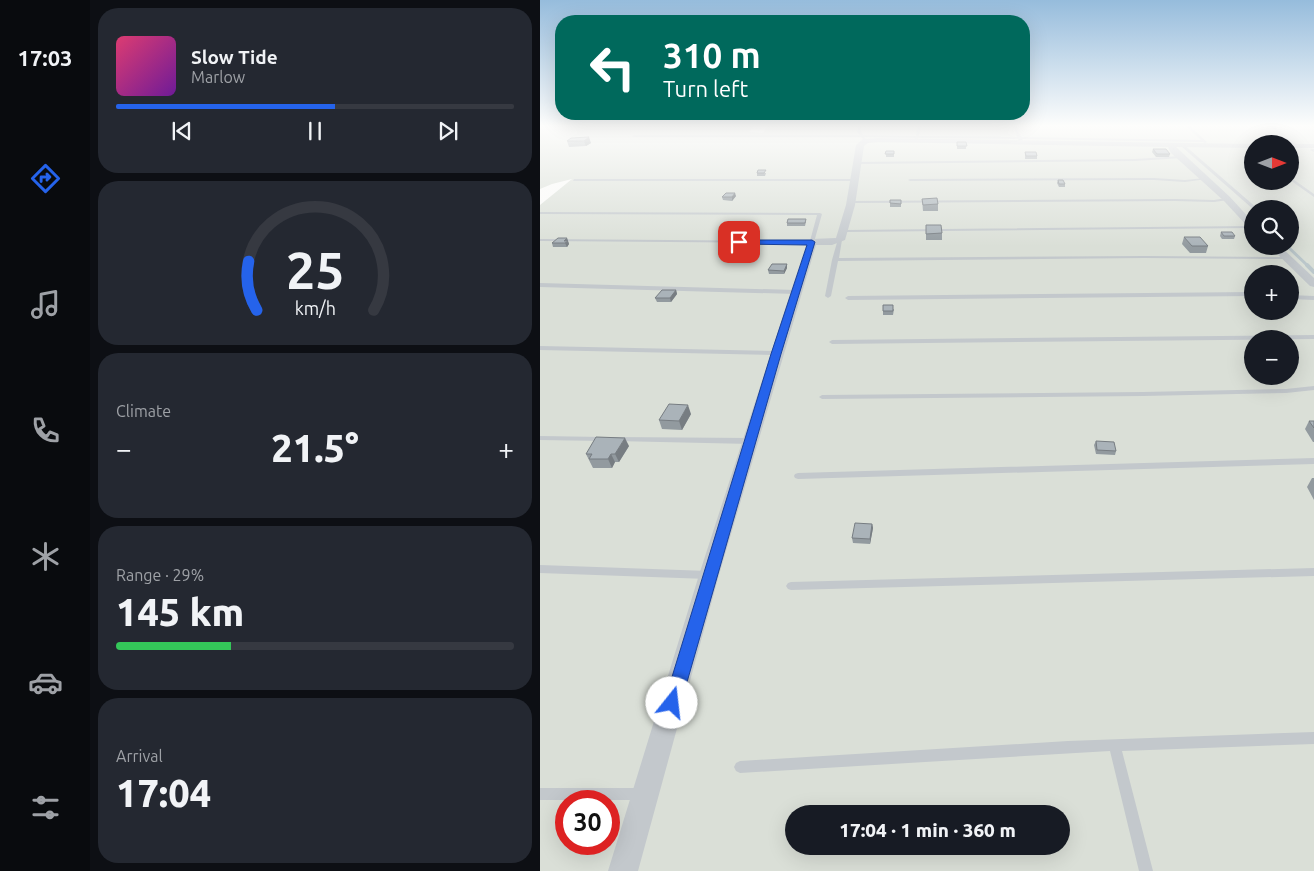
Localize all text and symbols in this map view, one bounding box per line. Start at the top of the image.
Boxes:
icon: left [580,35,645,100]
text: 310 m [663,35,761,75]
text: 17:03 [17,45,73,70]
text: Slow Tide [191,46,278,68]
text: Marlow [191,68,245,86]
text: Turn left [663,76,748,101]
icon: previous [168,117,196,145]
icon: pause [301,117,329,145]
icon: next [434,117,462,145]
north arrow [1244,135,1299,190]
map controls [1244,135,1299,385]
icon: directions [28,161,63,196]
button: search [1244,200,1299,255]
pin [718,221,760,263]
icon: arrive [725,228,753,256]
text: 25 [286,241,344,299]
button: + [1244,265,1299,320]
icon: music [28,287,63,322]
text: km/h [294,298,336,318]
button: − [1244,330,1299,385]
text: Climate [116,402,171,420]
icon: phone [28,413,63,448]
text: 21.5° [271,427,359,469]
text: − [116,433,132,464]
text: + [498,433,514,464]
icon: climate [28,539,63,574]
text: Range · 29% [116,566,204,584]
text: 145 km [116,591,244,633]
icon: car [28,665,63,700]
position arrow [645,676,697,728]
text: Arrival [116,747,163,765]
text: 17:04 [116,772,211,814]
icon: filters [28,790,63,825]
speed limit sign: 30 [555,790,620,855]
text: 17:04 · 1 min · 360 m [839,819,1016,841]

